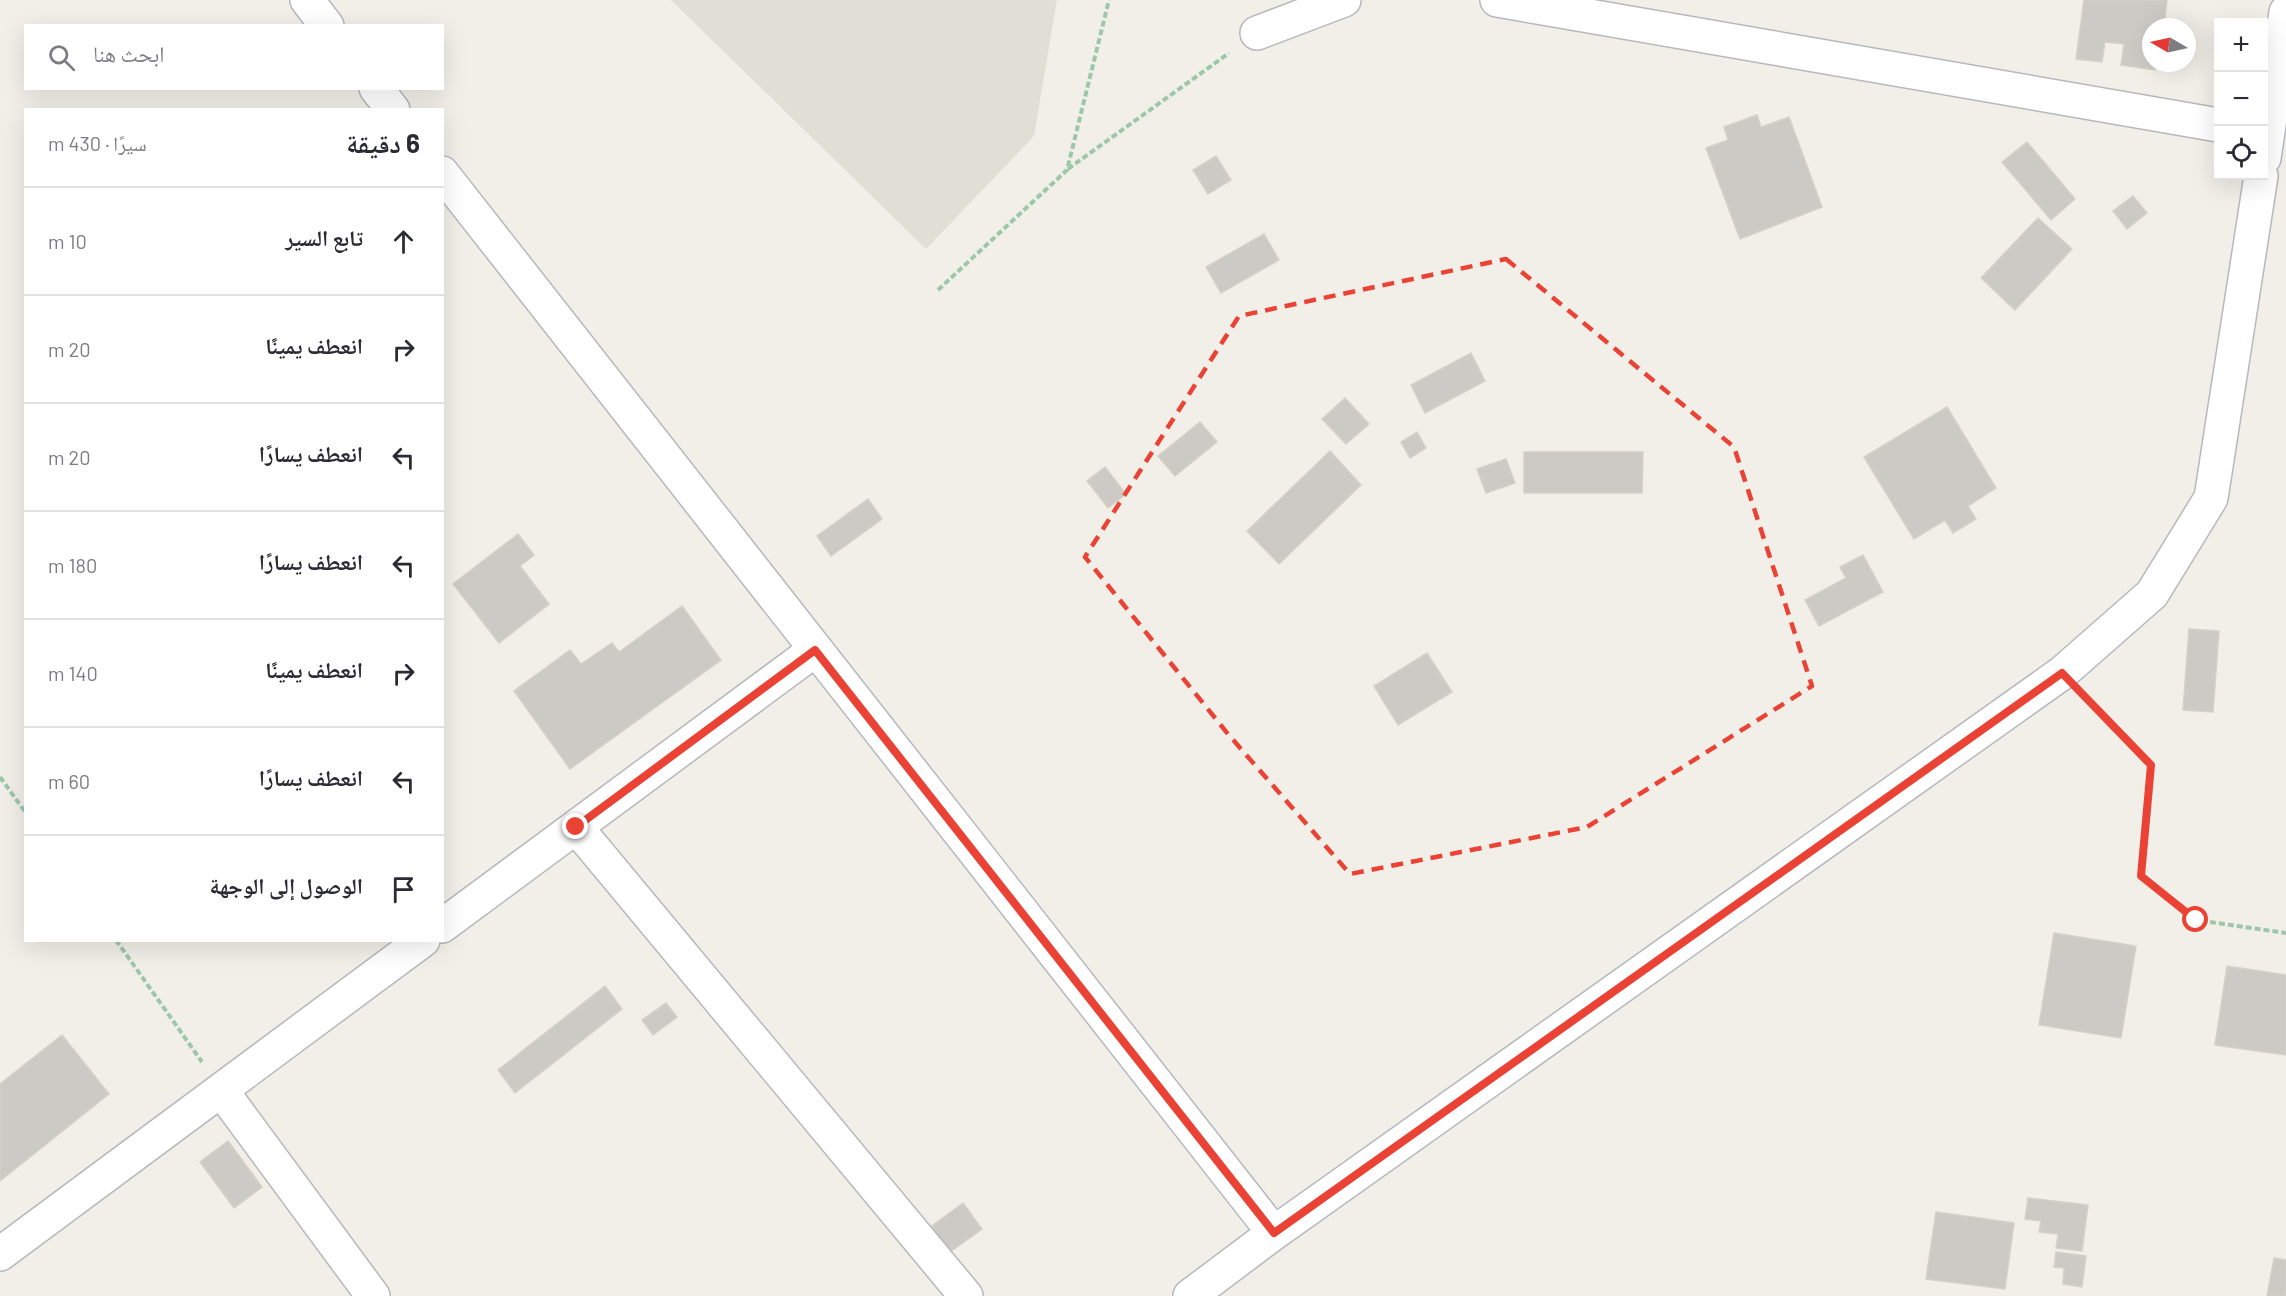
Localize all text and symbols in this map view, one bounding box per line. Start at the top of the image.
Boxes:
north arrow [2142,18,2196,72]
map controls [2214,18,2268,180]
button: + [2214,18,2268,72]
search box [24,24,444,90]
text: ابحث هنا [93,40,164,66]
icon: search [45,41,78,74]
button: − [2214,72,2268,126]
button: locate [2214,126,2268,180]
text: 6 دقيقة [346,127,420,158]
text: سيرًا · 430 m [48,131,147,155]
text: تابع السير [285,224,363,250]
icon: ahead [387,225,420,258]
text: 10 m [48,229,87,253]
text: انعطف يمينًا [265,332,363,358]
icon: right [387,333,420,366]
text: 20 m [48,337,91,361]
text: انعطف يسارًا [259,440,363,466]
icon: left [387,441,420,474]
text: 20 m [48,445,91,469]
text: انعطف يسارًا [259,548,363,574]
icon: left [387,549,420,582]
text: 180 m [48,553,97,577]
text: انعطف يمينًا [265,656,363,682]
icon: right [387,657,420,690]
text: 140 m [48,661,98,685]
text: انعطف يسارًا [259,764,363,790]
icon: left [387,765,420,798]
text: 60 m [48,769,90,793]
route end [562,813,588,839]
text: الوصول إلى الوجهة [210,872,363,898]
icon: arrive [387,873,420,906]
route start [2182,906,2208,932]

